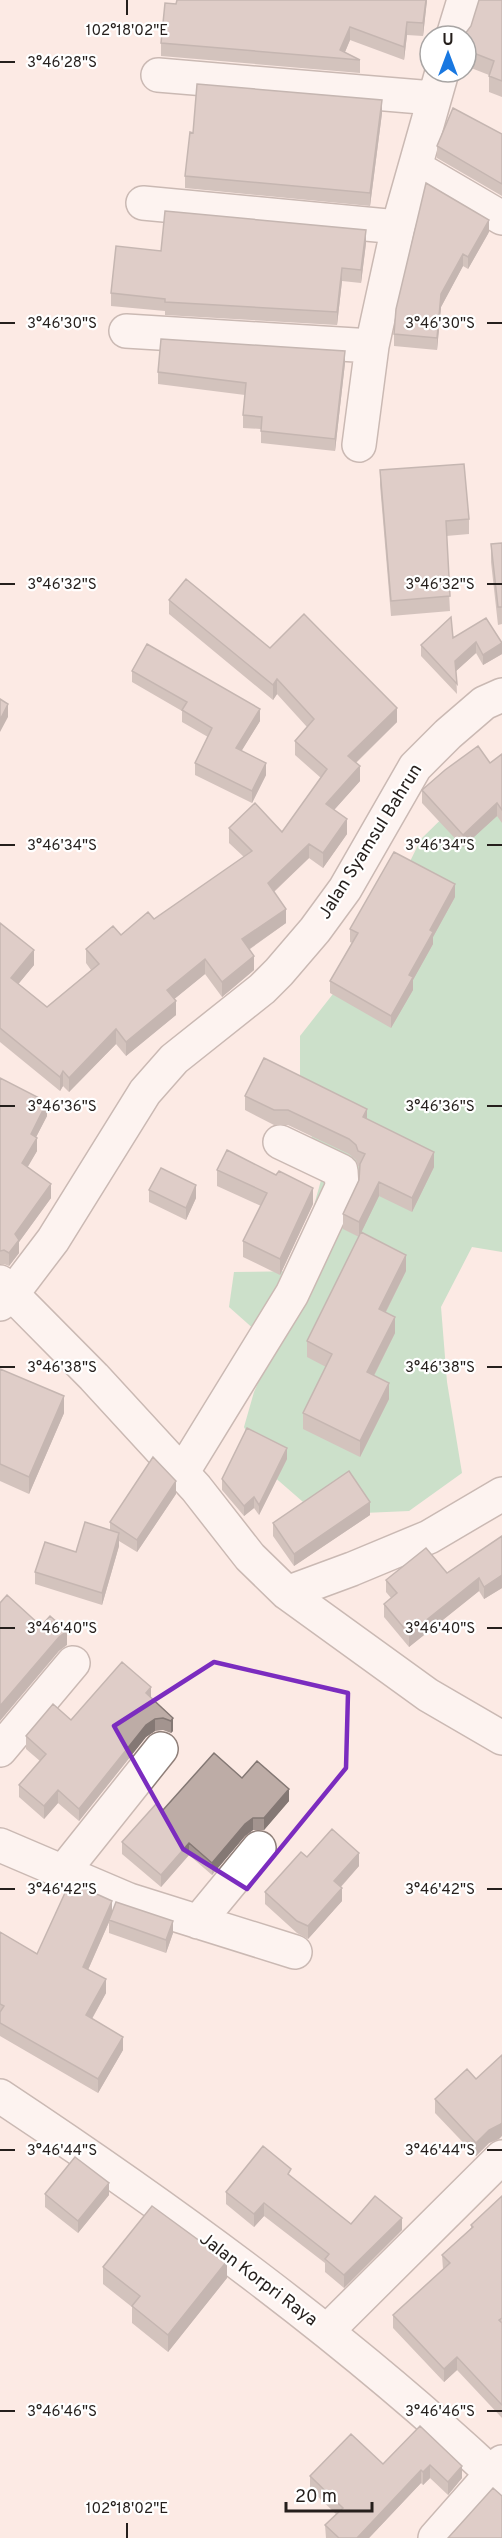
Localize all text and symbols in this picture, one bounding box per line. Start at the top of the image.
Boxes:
text: 102°18'02"E [86,22,168,41]
north arrow [418,24,478,84]
text: U [442,31,454,51]
text: 3°46'28"S [27,54,97,73]
text: 3°46'30"S [27,315,97,334]
text: 3°46'30"S [405,315,475,334]
text: 3°46'32"S [27,576,97,595]
text: 3°46'32"S [405,576,475,595]
street label: Jalan Syamsul Bahrun [314,760,428,924]
text: 3°46'34"S [27,837,97,856]
text: 3°46'34"S [405,837,475,856]
text: 3°46'36"S [27,1098,97,1117]
text: 3°46'36"S [405,1098,475,1117]
text: 3°46'38"S [27,1359,97,1378]
text: 3°46'38"S [405,1359,475,1378]
text: 3°46'40"S [27,1620,97,1639]
text: 3°46'40"S [405,1620,475,1639]
text: 3°46'42"S [27,1881,97,1900]
text: 3°46'42"S [405,1881,475,1900]
text: 3°46'44"S [27,2142,97,2161]
text: 3°46'44"S [405,2142,475,2161]
street label: Jalan Korpri Raya [194,2228,322,2332]
text: 3°46'46"S [27,2403,97,2422]
text: 3°46'46"S [405,2403,475,2422]
scale bar [286,2475,372,2513]
text: 20 m [295,2486,337,2509]
text: 102°18'02"E [86,2500,168,2519]

